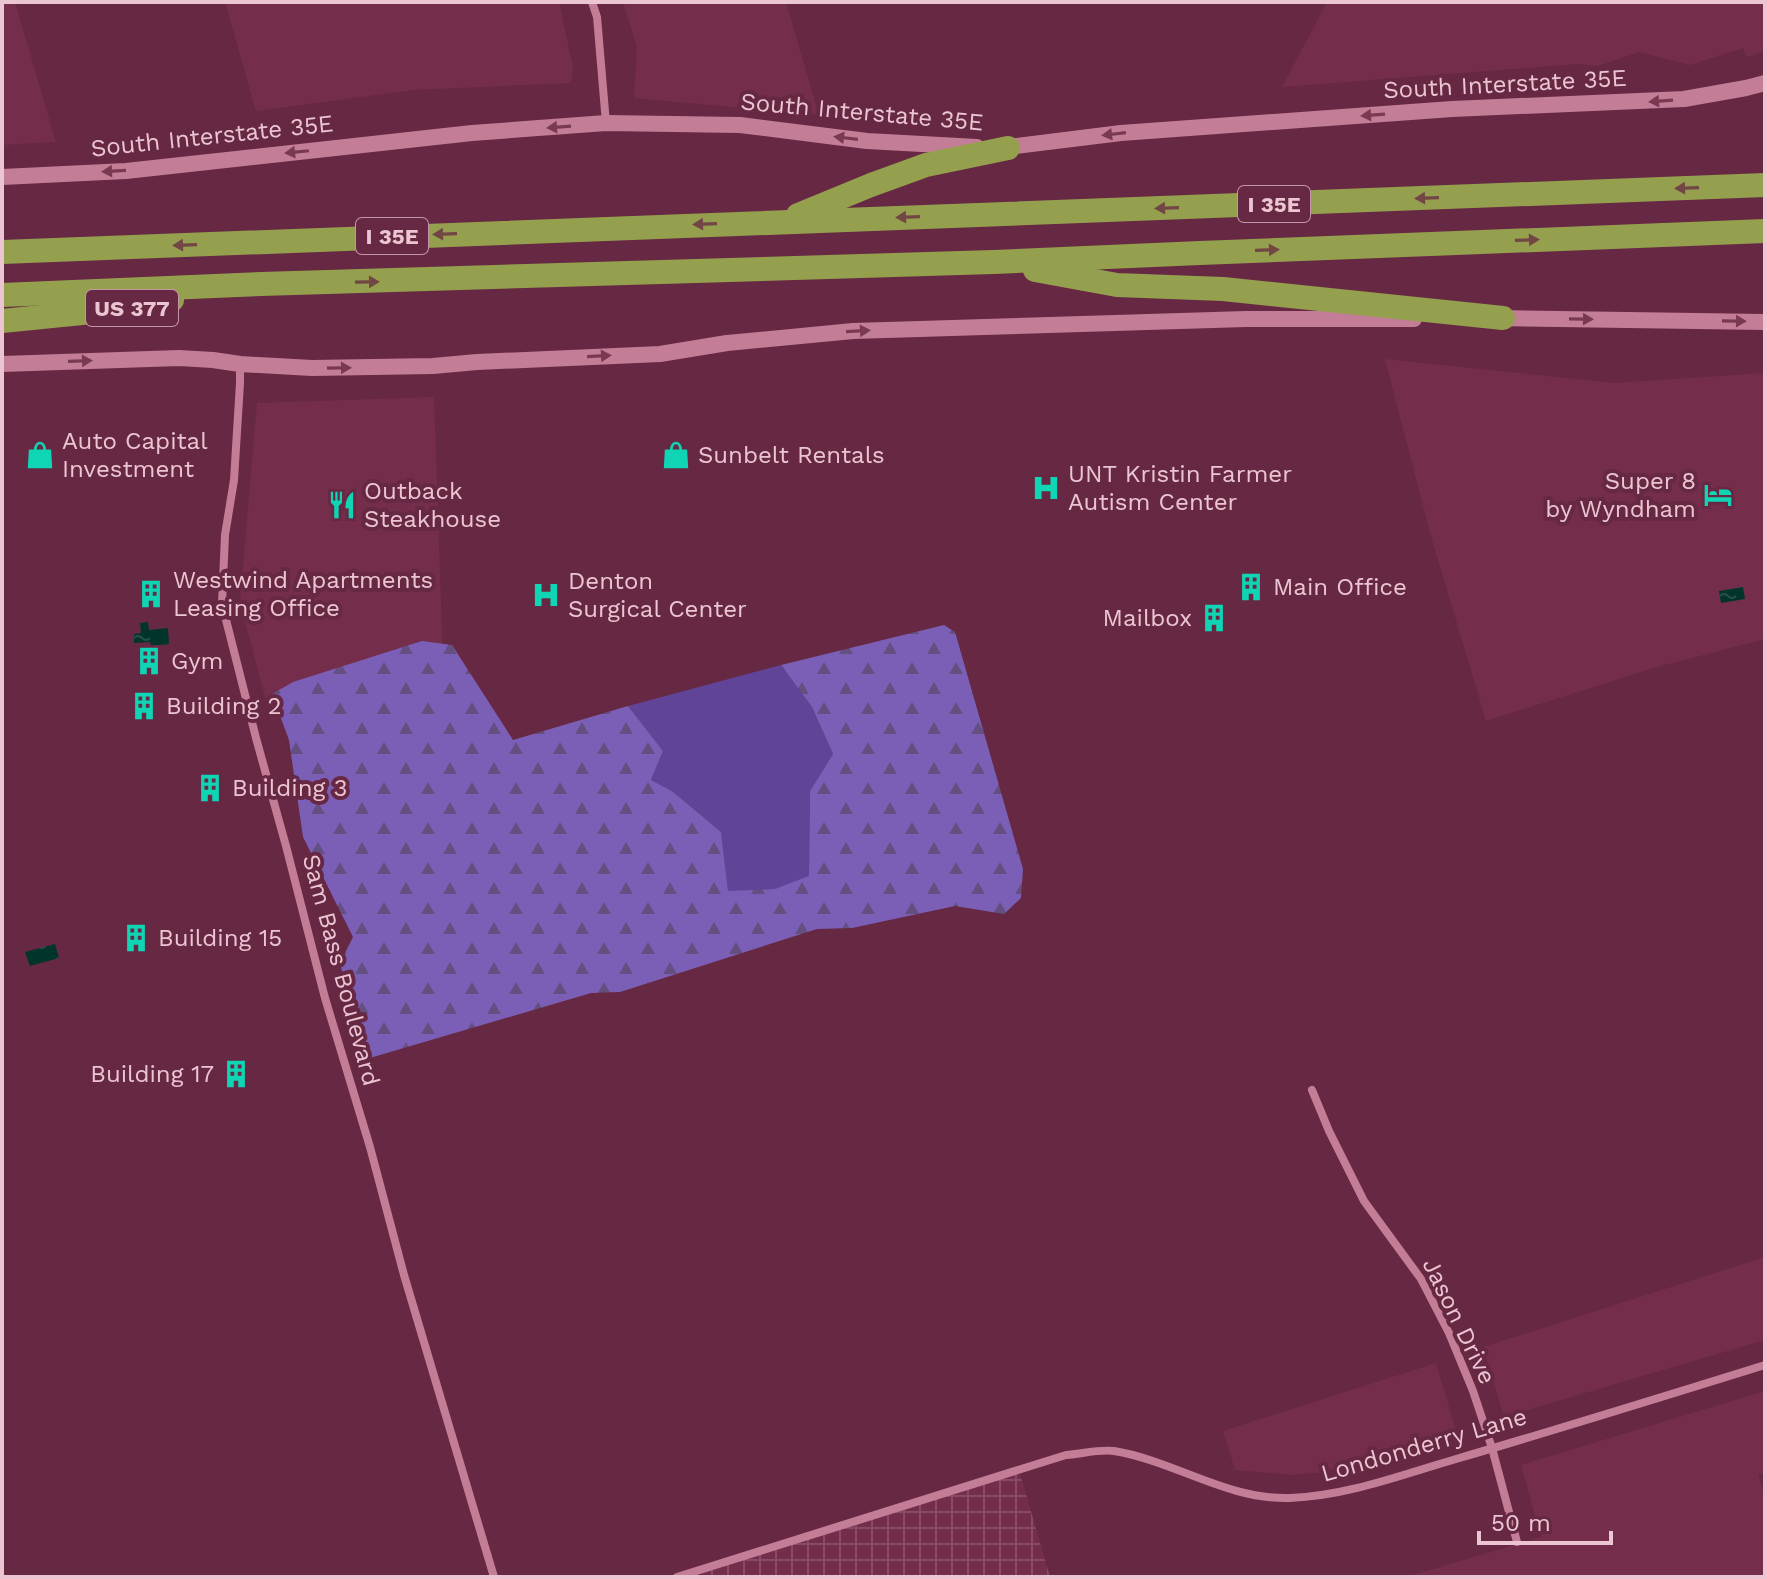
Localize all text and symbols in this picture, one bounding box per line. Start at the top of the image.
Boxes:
street label: South Interstate 35E [1383,64,1627,104]
street label: South Interstate 35E [739,87,985,137]
one-way arrow [1648,95,1673,108]
street label: South Interstate 35E [89,109,335,163]
one-way arrow [1360,109,1385,122]
one-way arrow [546,121,571,134]
one-way arrow [1101,127,1126,140]
one-way arrow [834,132,859,145]
one-way arrow [284,145,309,158]
one-way arrow [101,165,126,178]
one-way arrow [1674,182,1699,195]
road number: I 35E [1238,186,1310,222]
one-way arrow [1414,191,1439,204]
one-way arrow [1154,201,1179,214]
one-way arrow [895,210,920,223]
road number: I 35E [356,218,428,254]
one-way arrow [692,218,717,231]
one-way arrow [432,228,457,241]
one-way arrow [1515,234,1540,247]
one-way arrow [172,239,197,252]
one-way arrow [1255,243,1280,256]
one-way arrow [355,276,380,288]
road number: US 377 [86,290,178,326]
one-way arrow [1569,313,1594,326]
one-way arrow [1722,315,1747,328]
one-way arrow [846,324,871,337]
one-way arrow [587,350,612,363]
one-way arrow [68,355,93,368]
one-way arrow [327,361,352,374]
place label: Auto Capital Investment [62,427,208,483]
shop icon: Auto Capital Investment [25,440,55,470]
shop icon: Sunbelt Rentals [661,440,691,470]
place label: Sunbelt Rentals [698,441,885,469]
place label: UNT Kristin Farmer Autism Center [1068,460,1292,516]
place label: Super 8 by Wyndham [1545,467,1696,523]
hospital icon: UNT Kristin Farmer Autism Center [1031,473,1061,503]
place label: Outback Steakhouse [364,477,501,533]
hotel icon: Super 8 by Wyndham [1703,480,1733,510]
restaurant icon: Outback Steakhouse [327,490,357,520]
place label: Westwind Apartments Leasing Office [173,566,433,622]
place label: Denton Surgical Center [568,567,747,623]
building icon: Main Office [1236,572,1266,602]
place label: Main Office [1273,573,1407,601]
building icon: Westwind Apartments Leasing Office [136,579,166,609]
hospital icon: Denton Surgical Center [531,580,561,610]
building icon: Mailbox [1199,603,1229,633]
place label: Mailbox [1103,604,1192,632]
building icon: Gym [134,646,164,676]
place label: Gym [171,647,223,675]
building icon: Building 2 [129,691,159,721]
place label: Building 2 [166,692,281,720]
building icon: Building 3 [195,773,225,803]
place label: Building 3 [232,774,347,802]
street label: Sam Bass Boulevard [297,851,385,1089]
building icon: Building 15 [121,923,151,953]
place label: Building 15 [158,924,282,952]
building icon: Building 17 [221,1059,251,1089]
place label: Building 17 [90,1060,214,1088]
street label: Jason Drive [1416,1254,1502,1388]
street label: Londonderry Lane [1318,1402,1530,1488]
scale bar [1479,1495,1611,1545]
text: 50 m [1491,1509,1551,1537]

